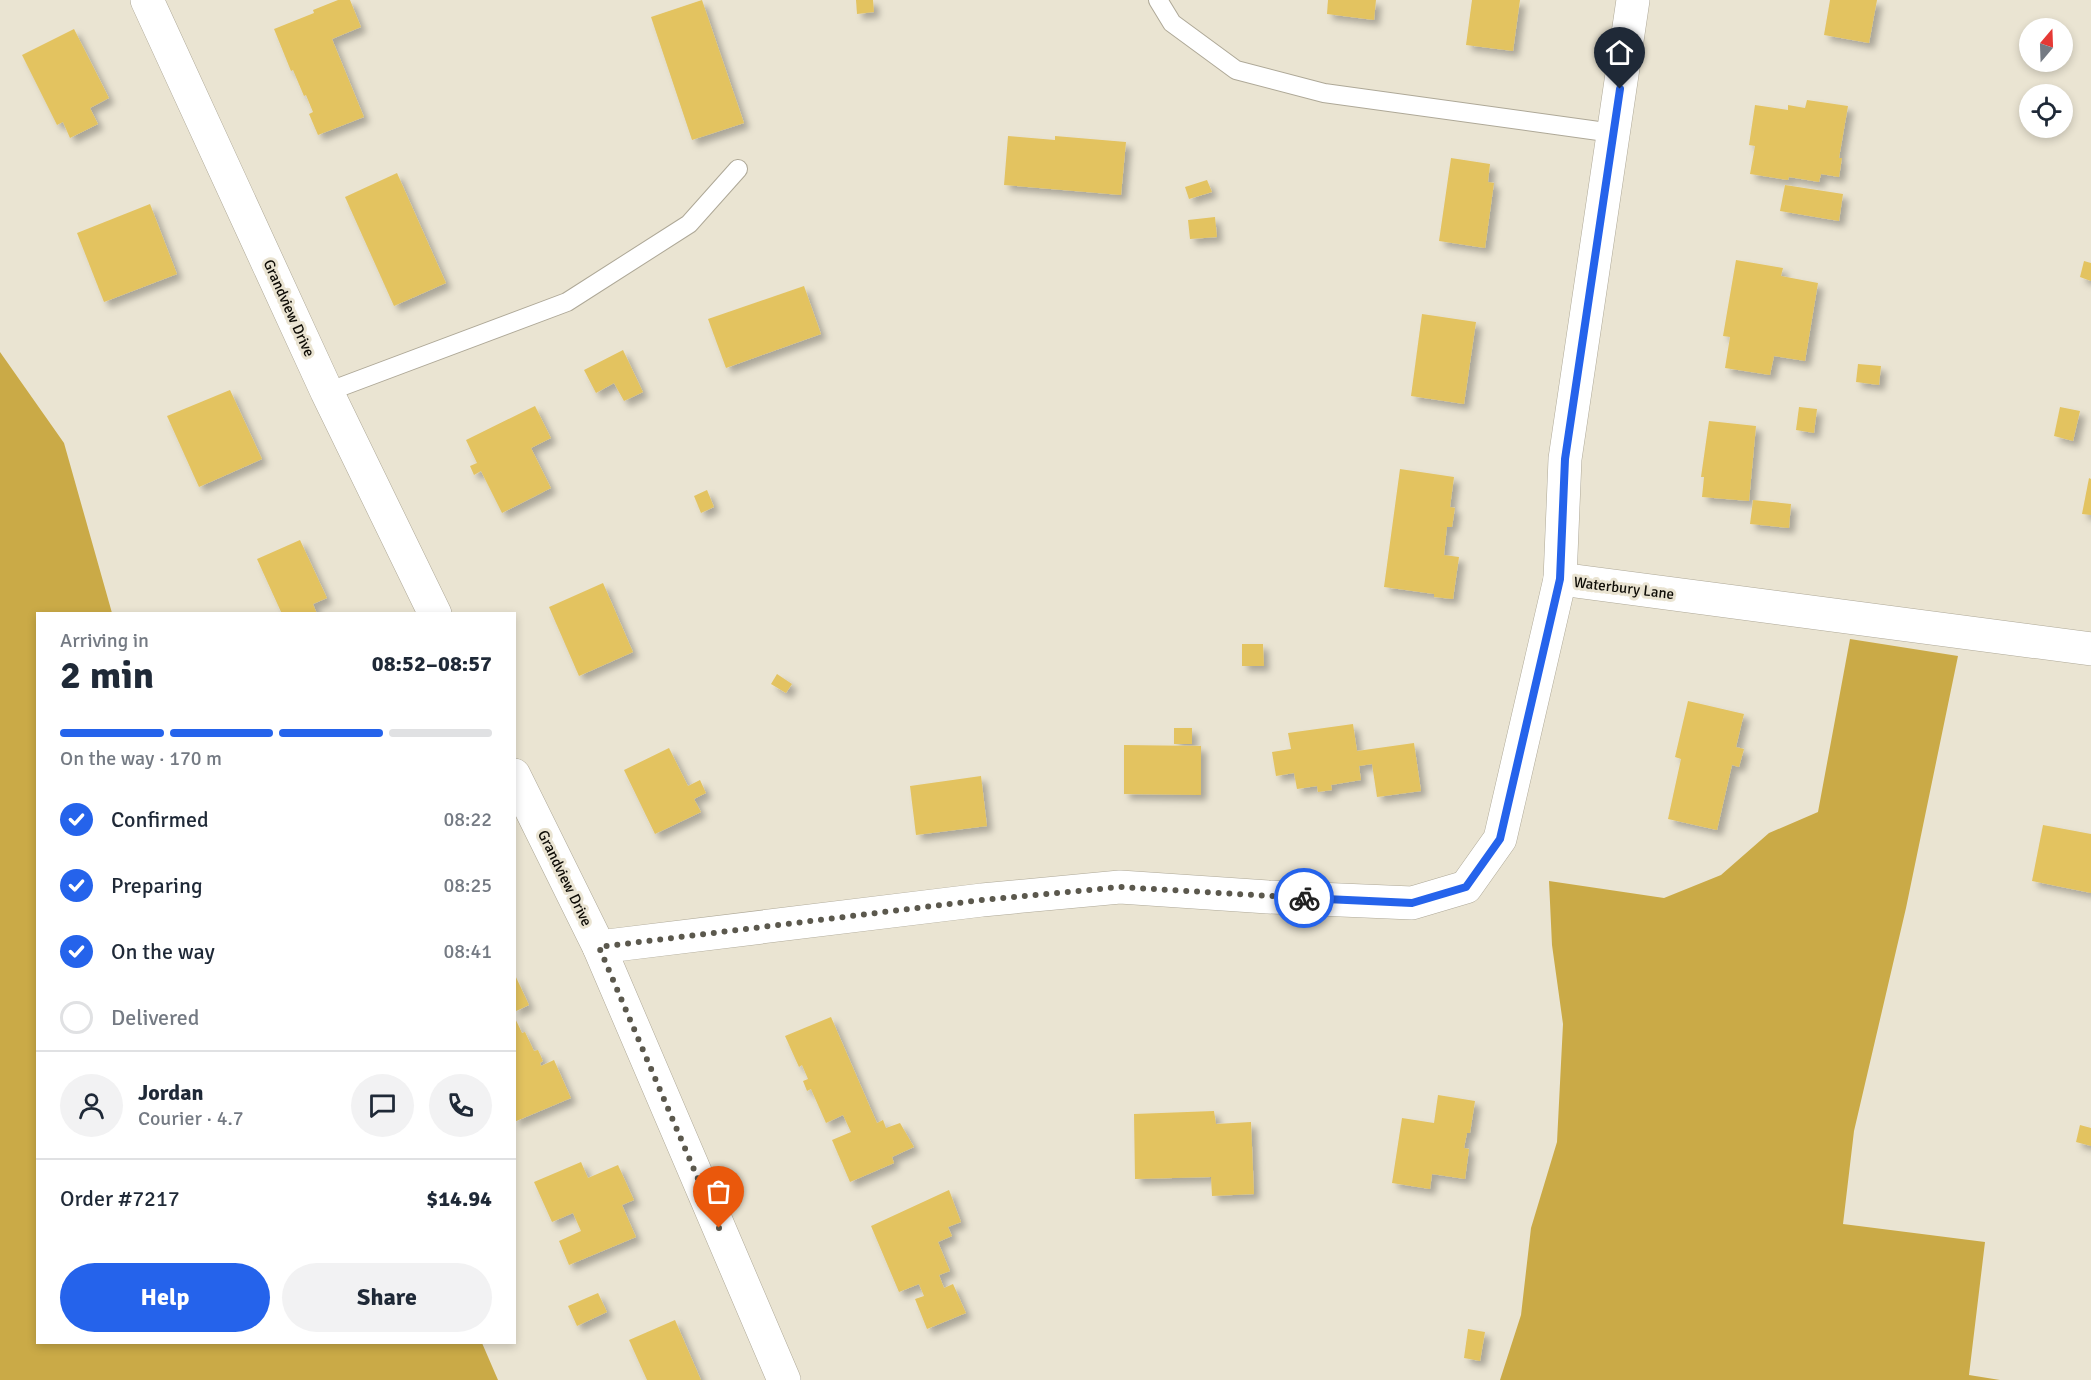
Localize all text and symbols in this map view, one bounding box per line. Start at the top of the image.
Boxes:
north arrow [2019,18,2073,72]
map controls [2019,18,2073,138]
pin [1594,27,1645,89]
icon: home [1603,36,1636,69]
button: locate [2019,84,2073,138]
street label: Grandview Drive [260,257,318,359]
street label: Waterbury Lane [1573,573,1675,603]
text: Arriving in [60,628,149,653]
text: 08:52–08:57 [372,650,492,677]
text: 2 min [60,651,154,699]
text: On the way · 170 m [60,746,222,771]
icon: check [60,803,93,836]
text: Confirmed [111,806,209,833]
text: 08:22 [443,807,492,832]
street label: Grandview Drive [534,827,596,929]
courier [1274,868,1334,928]
icon: check [60,869,93,902]
text: Preparing [111,872,203,899]
text: 08:25 [443,873,492,898]
icon: bike [1288,882,1321,915]
icon: check [60,935,93,968]
text: On the way [111,938,215,965]
text: 08:41 [443,939,492,964]
text: Delivered [111,1004,199,1031]
button: person [60,1074,123,1137]
button: chat [351,1074,414,1137]
button: phone [429,1074,492,1137]
text: Jordan [138,1079,204,1106]
text: Courier · 4.7 [138,1106,244,1131]
pin [693,1166,744,1228]
icon: bag [702,1175,735,1208]
text: Order #7217 [60,1185,180,1212]
text: $14.94 [426,1185,492,1212]
button: Help [60,1263,270,1332]
button: Share [282,1263,492,1332]

